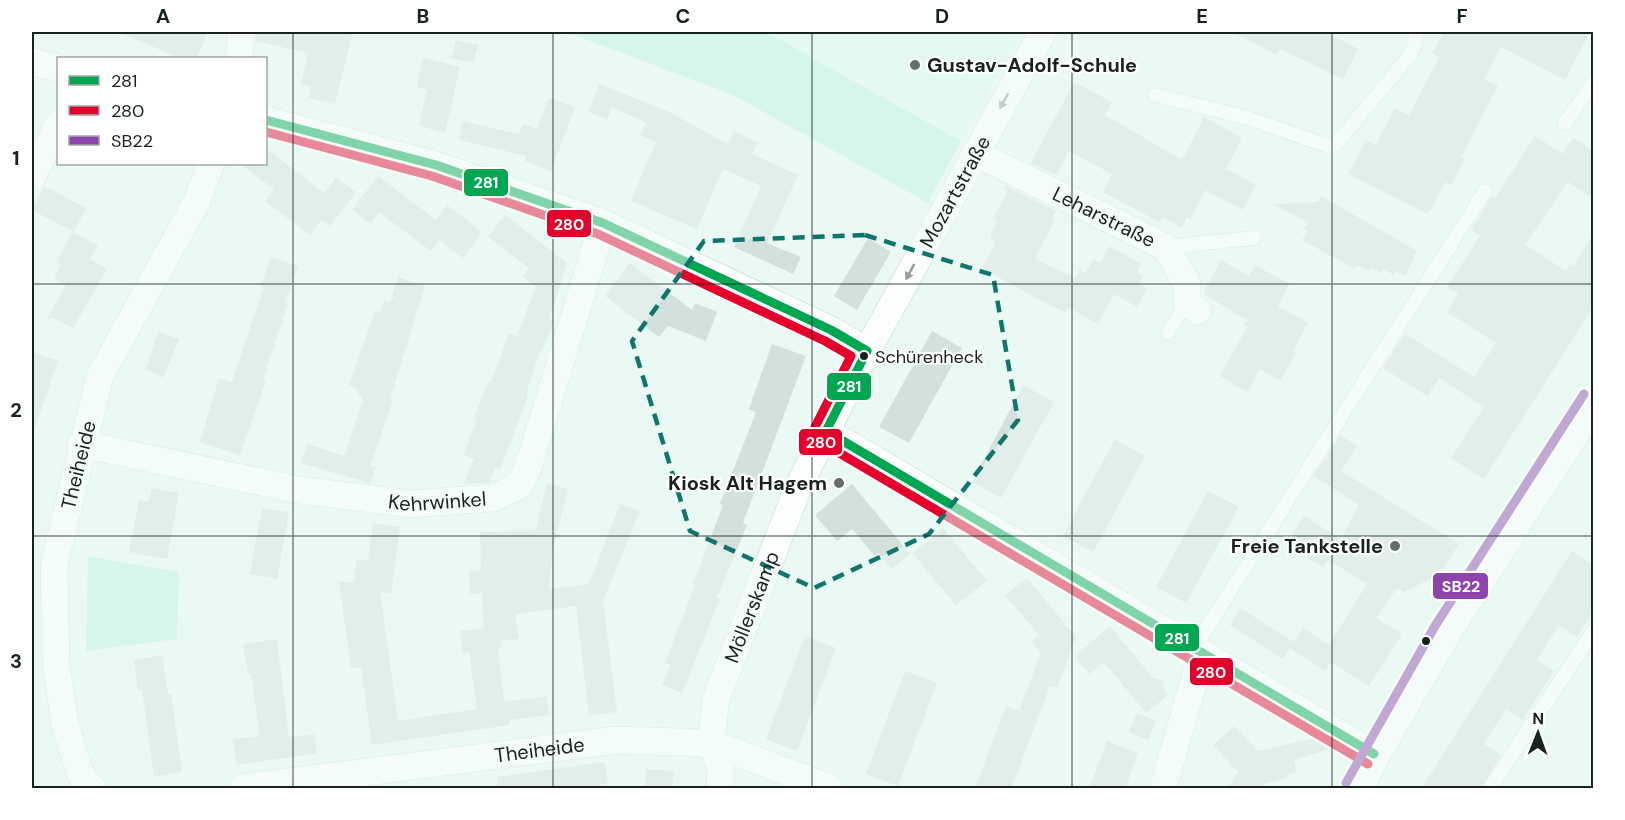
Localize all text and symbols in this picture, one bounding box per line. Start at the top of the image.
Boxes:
text: A [156,3,170,29]
text: B [417,3,429,29]
text: C [676,3,690,29]
text: D [935,3,949,29]
text: E [1196,3,1208,29]
text: F [1456,3,1468,29]
place label: Gustav-Adolf-Schule [927,52,1137,78]
legend [57,57,267,165]
marker: Gustav-Adolf-Schule [908,58,922,72]
text: 281 [111,69,137,93]
one-way arrow [999,93,1009,110]
text: 280 [111,99,144,123]
text: SB22 [111,129,153,153]
street label: Mozartstraße [914,131,996,252]
text: 1 [12,145,20,171]
line badge: 281 [463,168,509,197]
text: 281 [474,172,498,193]
street label: Leharstraße [1048,181,1160,253]
line badge: 280 [546,209,592,238]
text: 280 [554,214,584,235]
one-way arrow [905,264,915,281]
place label: Schürenheck [875,345,983,369]
marker: Schürenheck [858,350,870,362]
line badge: 281 [826,372,872,401]
text: 281 [837,376,861,397]
text: 2 [10,397,22,423]
street label: Theiheide [55,418,102,512]
line badge: 280 [798,428,843,456]
text: 280 [806,432,836,453]
place label: Kiosk Alt Hagem [668,470,827,496]
marker: Kiosk Alt Hagem [832,476,846,490]
street label: Kehrwinkel [387,486,487,517]
place label: Freie Tankstelle [1231,533,1383,559]
marker: Freie Tankstelle [1388,539,1402,553]
street label: Möllerskamp [718,547,785,667]
line badge: SB22 [1432,572,1489,600]
text: SB22 [1442,576,1480,597]
line badge: 281 [1154,623,1200,652]
text: 281 [1165,628,1189,649]
unlabelled marker [1420,635,1432,647]
text: 3 [10,648,22,674]
line badge: 280 [1189,657,1234,686]
text: 280 [1196,662,1226,683]
north arrow [1508,703,1568,763]
text: N [1532,708,1544,729]
street label: Theiheide [493,731,586,768]

